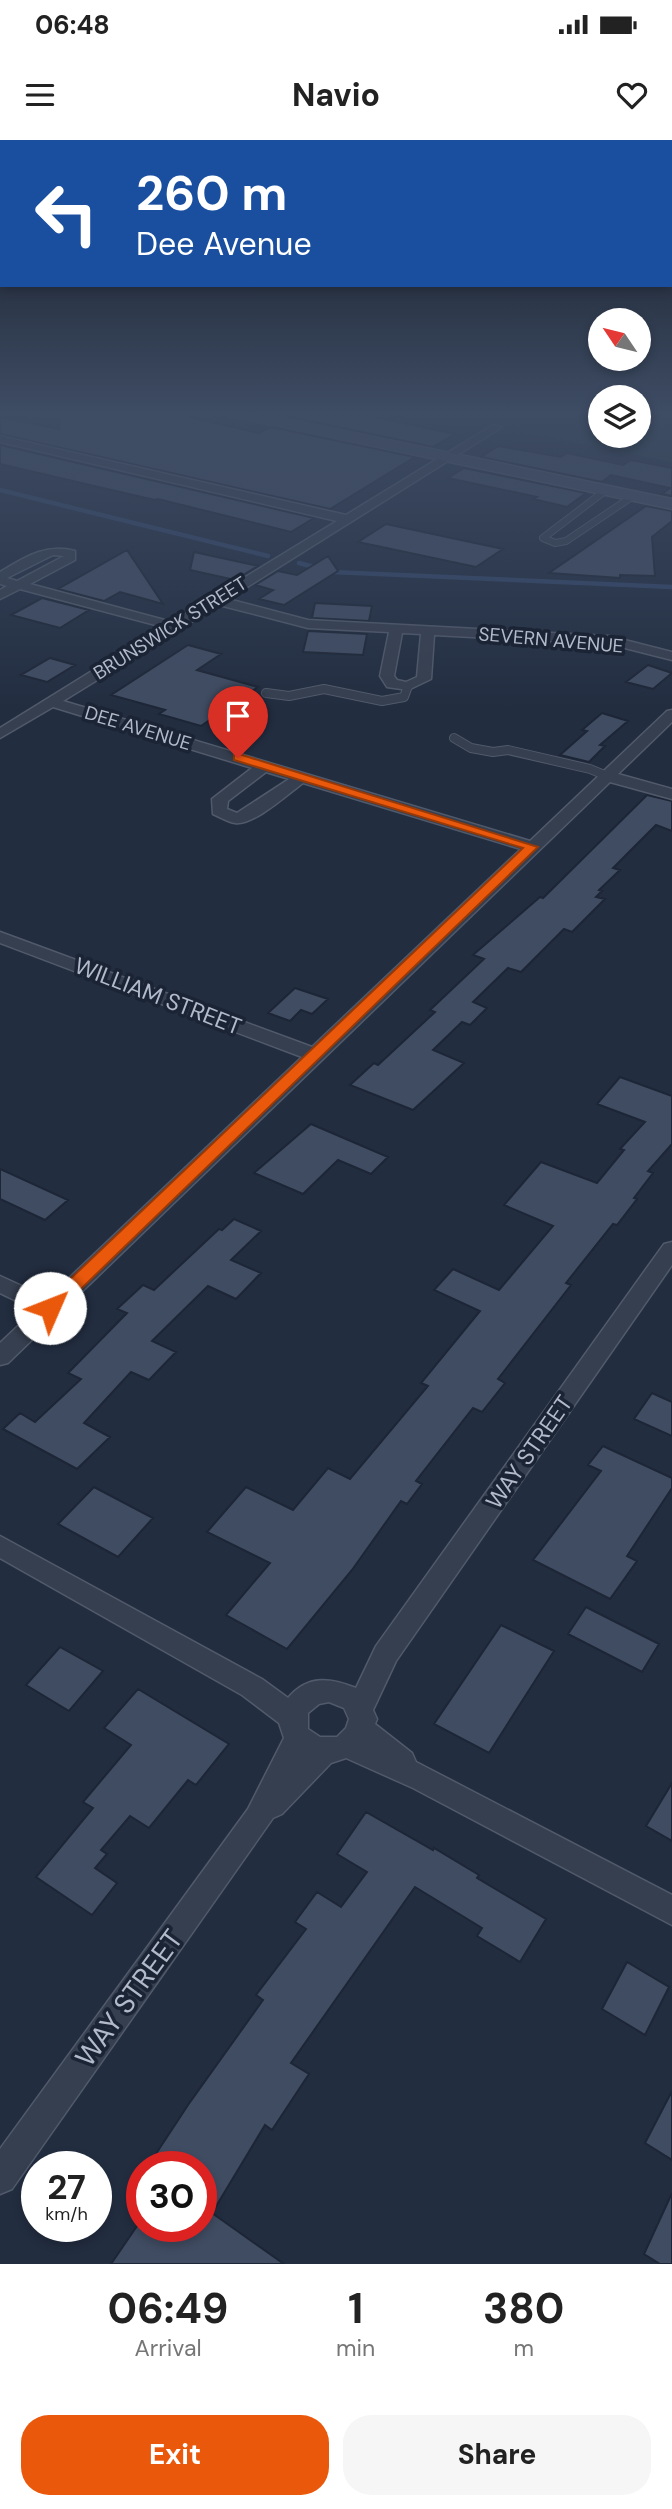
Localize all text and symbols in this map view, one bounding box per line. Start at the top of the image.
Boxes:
text: 06:48 [35,8,110,42]
text: Navio [292,74,380,116]
icon: menu [21,76,59,114]
icon: heart [613,76,651,114]
text: 260 m [136,161,287,225]
icon: left [21,168,112,259]
text: Dee Avenue [136,223,312,265]
north arrow [588,308,651,371]
map controls [588,308,651,448]
button: layers [588,385,651,448]
street label: BRUNSWICK STREET [89,570,252,685]
street label: SEVERN AVENUE [478,621,624,659]
pin [208,686,268,758]
icon: arrive [219,697,257,735]
street label: DEE AVENUE [82,700,194,756]
street label: WILLIAM STREET [70,950,246,1042]
position arrow [13,1271,87,1345]
street label: WAY STREET [479,1389,579,1515]
street label: WAY STREET [67,1922,191,2074]
speed limit sign: 30 [126,2151,217,2242]
text: 27 [47,2164,86,2210]
text: km/h [45,2202,88,2226]
text: 06:49 [108,2281,228,2336]
text: 1 [348,2281,363,2336]
text: 380 [483,2281,564,2336]
text: Arrival [135,2333,202,2363]
text: min [336,2333,375,2363]
text: m [513,2333,534,2363]
button: Exit [21,2415,329,2495]
button: Share [343,2415,651,2495]

